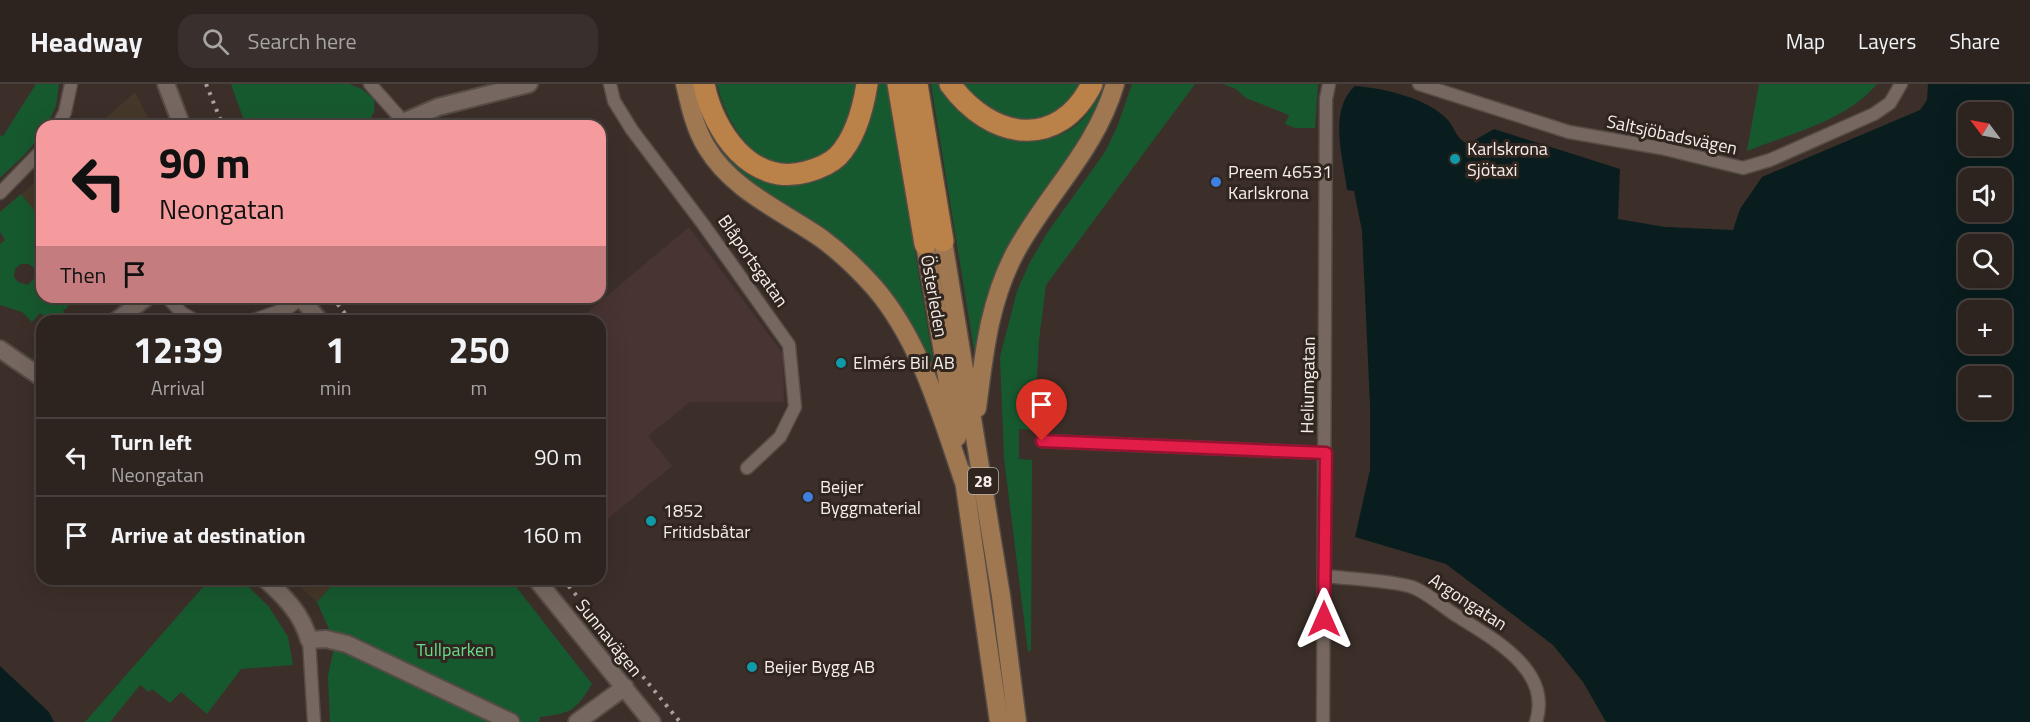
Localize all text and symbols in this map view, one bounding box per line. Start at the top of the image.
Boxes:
search box [178,14,598,68]
text: Headway [30,20,142,63]
text: Search here [247,24,357,58]
icon: search [199,25,232,58]
text: Map [1786,25,1825,57]
text: Layers [1858,25,1916,57]
text: Share [1949,25,2000,57]
north arrow [1958,102,2012,156]
map controls [1958,102,2012,420]
street label: Saltsjöbadsvägen [1604,107,1740,162]
text: 90 m [159,130,251,194]
place label: Karlskrona Sjötaxi [1467,135,1548,183]
icon: left [60,144,138,222]
marker: Karlskrona Sjötaxi [1448,152,1462,166]
place label: Preem 46531 Karlskrona [1228,158,1332,206]
button: sound [1958,168,2012,222]
marker: Preem 46531 Karlskrona [1209,175,1223,189]
text: Neongatan [159,188,284,229]
street label: Blåportsgatan [712,209,795,312]
button: search [1958,234,2012,288]
street label: Österleden [914,252,955,339]
text: Then [60,258,106,292]
icon: arrive [118,258,151,291]
button: + [1958,300,2012,354]
text: 12:39 [133,322,223,377]
text: 1 [326,322,346,377]
text: 250 [449,322,509,377]
street label: Heliumgatan [1293,336,1322,434]
place label: Elmérs Bil AB [853,349,955,376]
marker: Elmérs Bil AB [834,356,848,370]
button: − [1958,366,2012,420]
text: Arrival [151,372,205,403]
text: min [320,372,352,403]
text: m [470,372,487,403]
pin [1016,379,1067,441]
icon: arrive [1025,388,1058,421]
text: Turn left [111,425,192,459]
text: 90 m [534,440,582,474]
icon: left [60,441,93,474]
text: Neongatan [111,459,204,490]
road number: 28 [968,468,998,494]
place label: Beijer Byggmaterial [820,473,921,521]
marker: Beijer Byggmaterial [801,490,815,504]
place label: 1852 Fritidsbåtar [663,497,750,545]
marker: 1852 Fritidsbåtar [644,514,658,528]
text: Arrive at destination [111,518,306,552]
text: 160 m [522,518,582,552]
icon: arrive [60,519,93,552]
street label: Argongatan [1424,566,1513,637]
position arrow [1292,587,1356,651]
street label: Sunnavägen [570,593,649,682]
park label: Tullparken [416,636,494,663]
place label: Beijer Bygg AB [764,653,875,680]
marker: Beijer Bygg AB [745,660,759,674]

